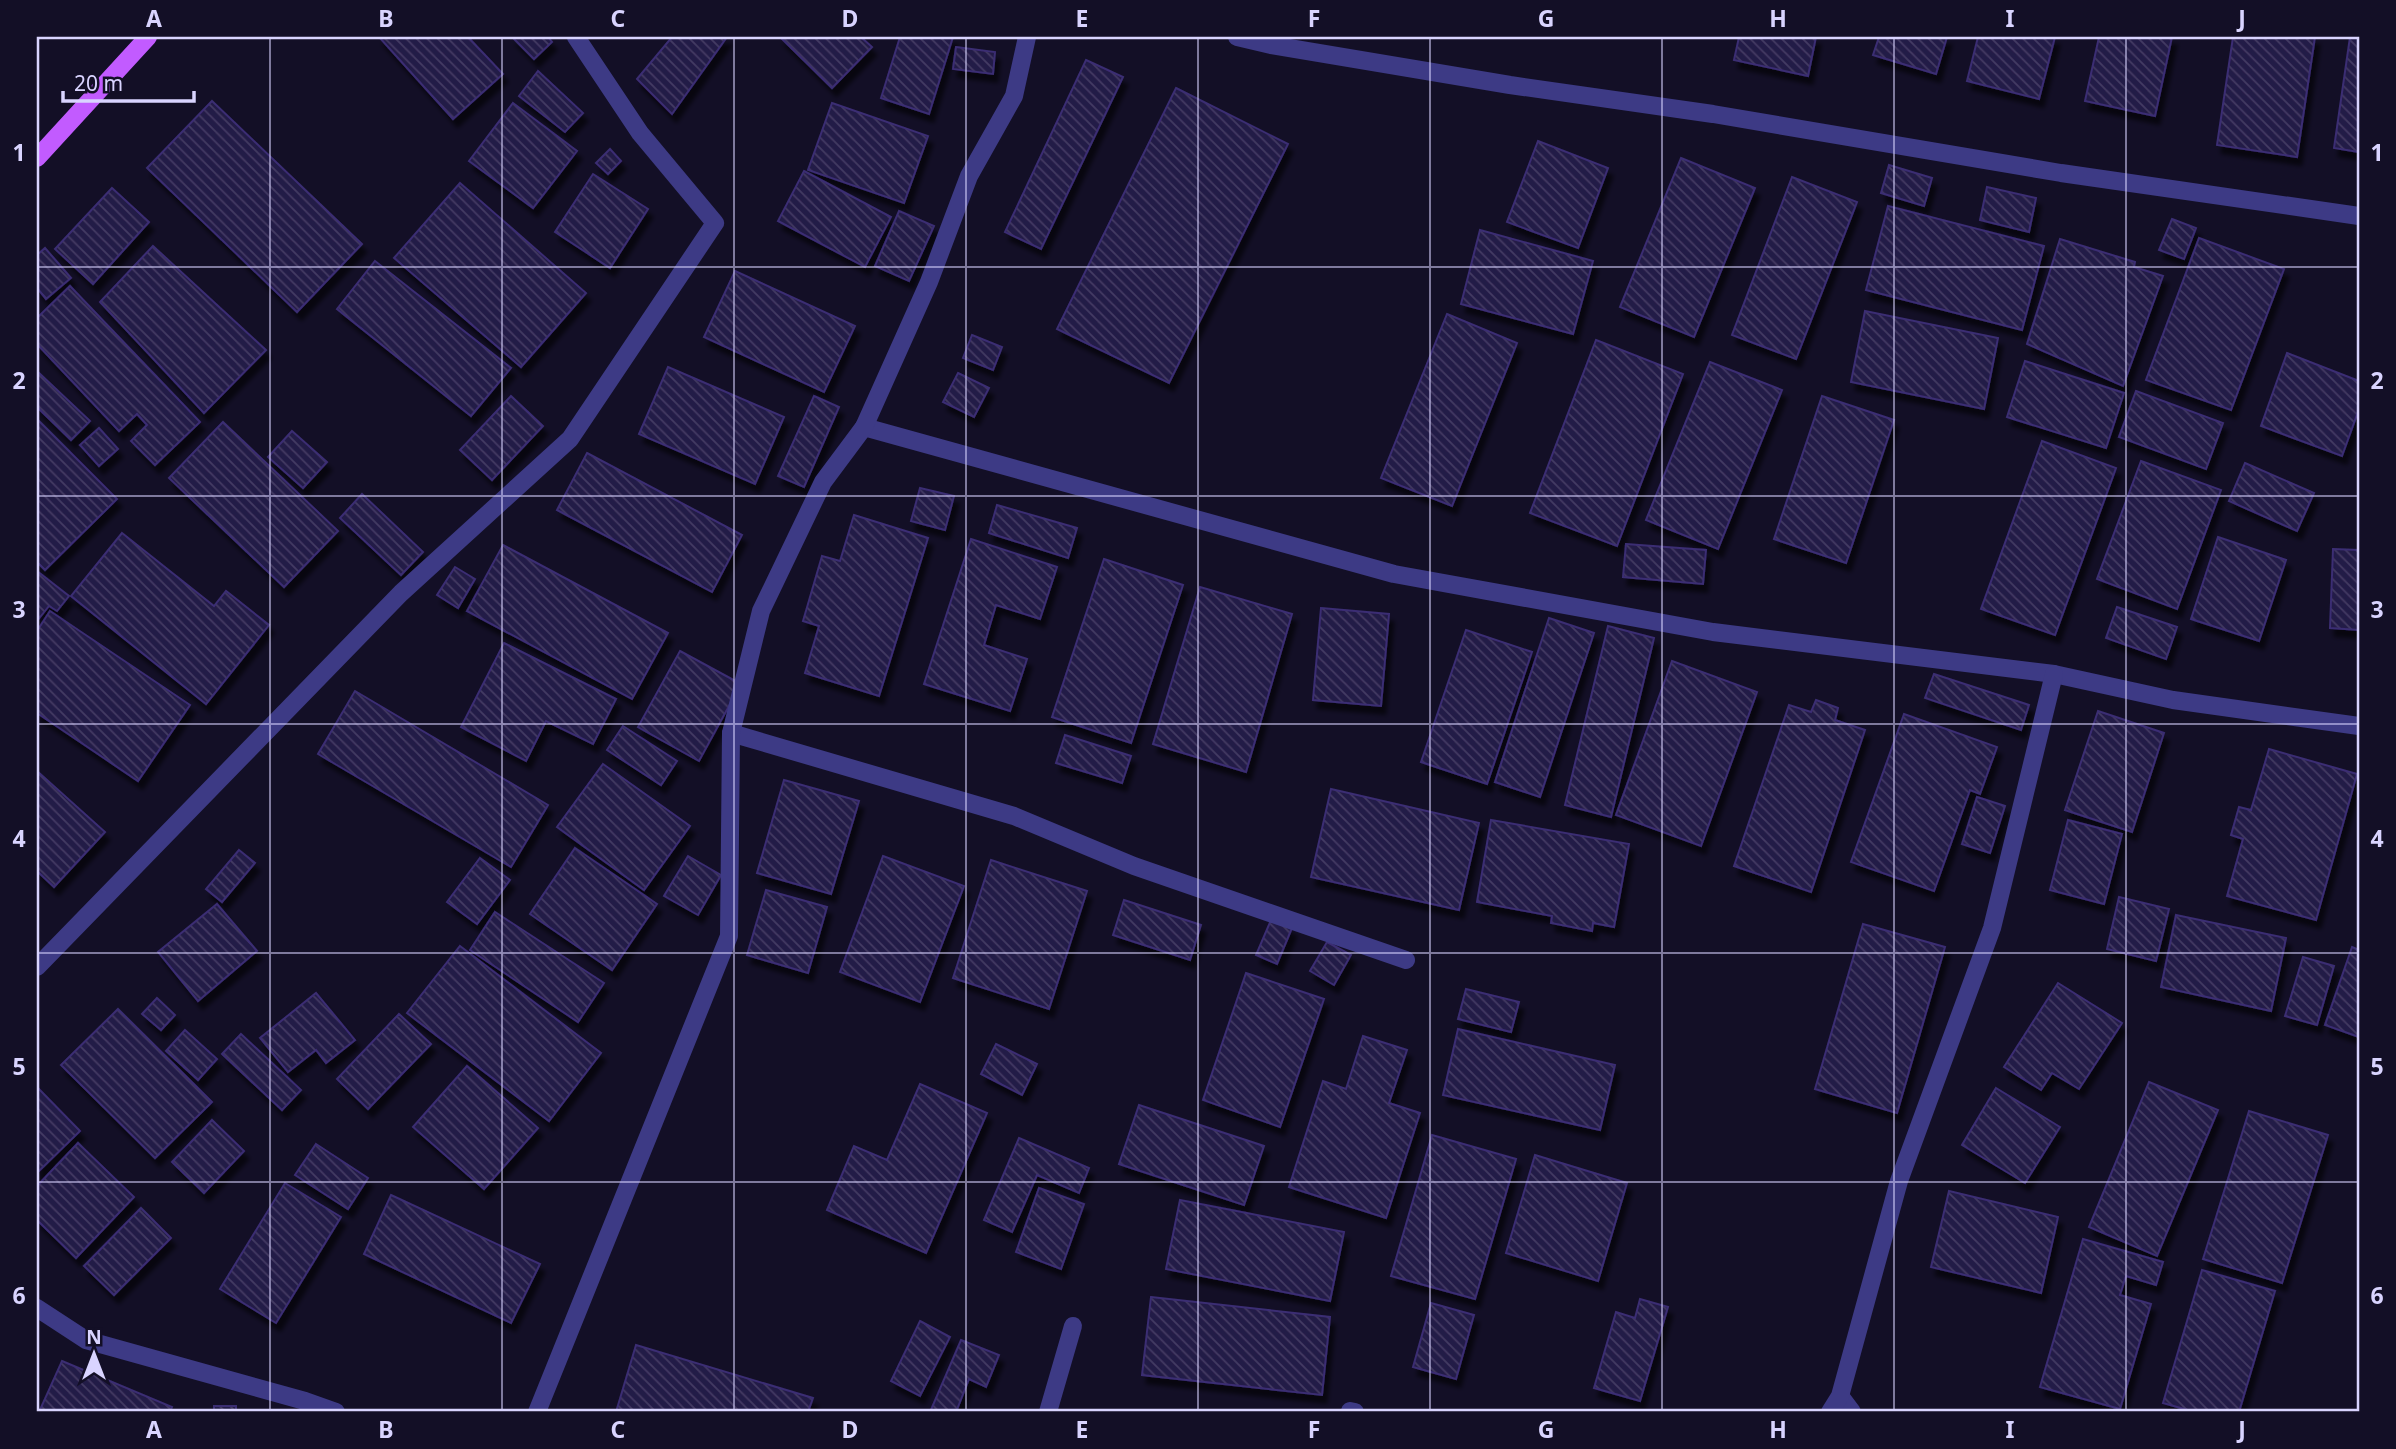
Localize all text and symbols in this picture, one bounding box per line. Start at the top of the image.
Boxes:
text: A [146,2,162,34]
text: B [378,2,394,34]
text: C [611,2,626,34]
text: D [842,2,858,34]
text: E [1076,2,1088,34]
text: F [1308,2,1320,34]
text: G [1538,2,1554,34]
text: H [1769,2,1787,34]
text: I [2006,2,2015,34]
text: J [2236,2,2246,34]
scale bar [63,60,194,104]
text: 20 m [74,69,123,97]
text: 1 [12,136,26,168]
text: 1 [2370,136,2384,168]
text: 2 [12,364,26,396]
text: 2 [2370,364,2384,396]
text: 3 [12,593,26,625]
text: 3 [2370,593,2384,625]
text: 4 [12,822,26,854]
text: 4 [2370,822,2384,854]
text: 5 [12,1050,26,1082]
text: 5 [2370,1050,2384,1082]
text: 6 [12,1279,26,1311]
text: 6 [2370,1279,2384,1311]
north arrow [60,1320,130,1390]
text: N [86,1324,102,1350]
text: A [146,1413,162,1445]
text: B [378,1413,394,1445]
text: C [611,1413,626,1445]
text: D [842,1413,858,1445]
text: E [1076,1413,1088,1445]
text: F [1308,1413,1320,1445]
text: G [1538,1413,1554,1445]
text: H [1769,1413,1787,1445]
text: I [2006,1413,2015,1445]
text: J [2236,1413,2246,1445]

